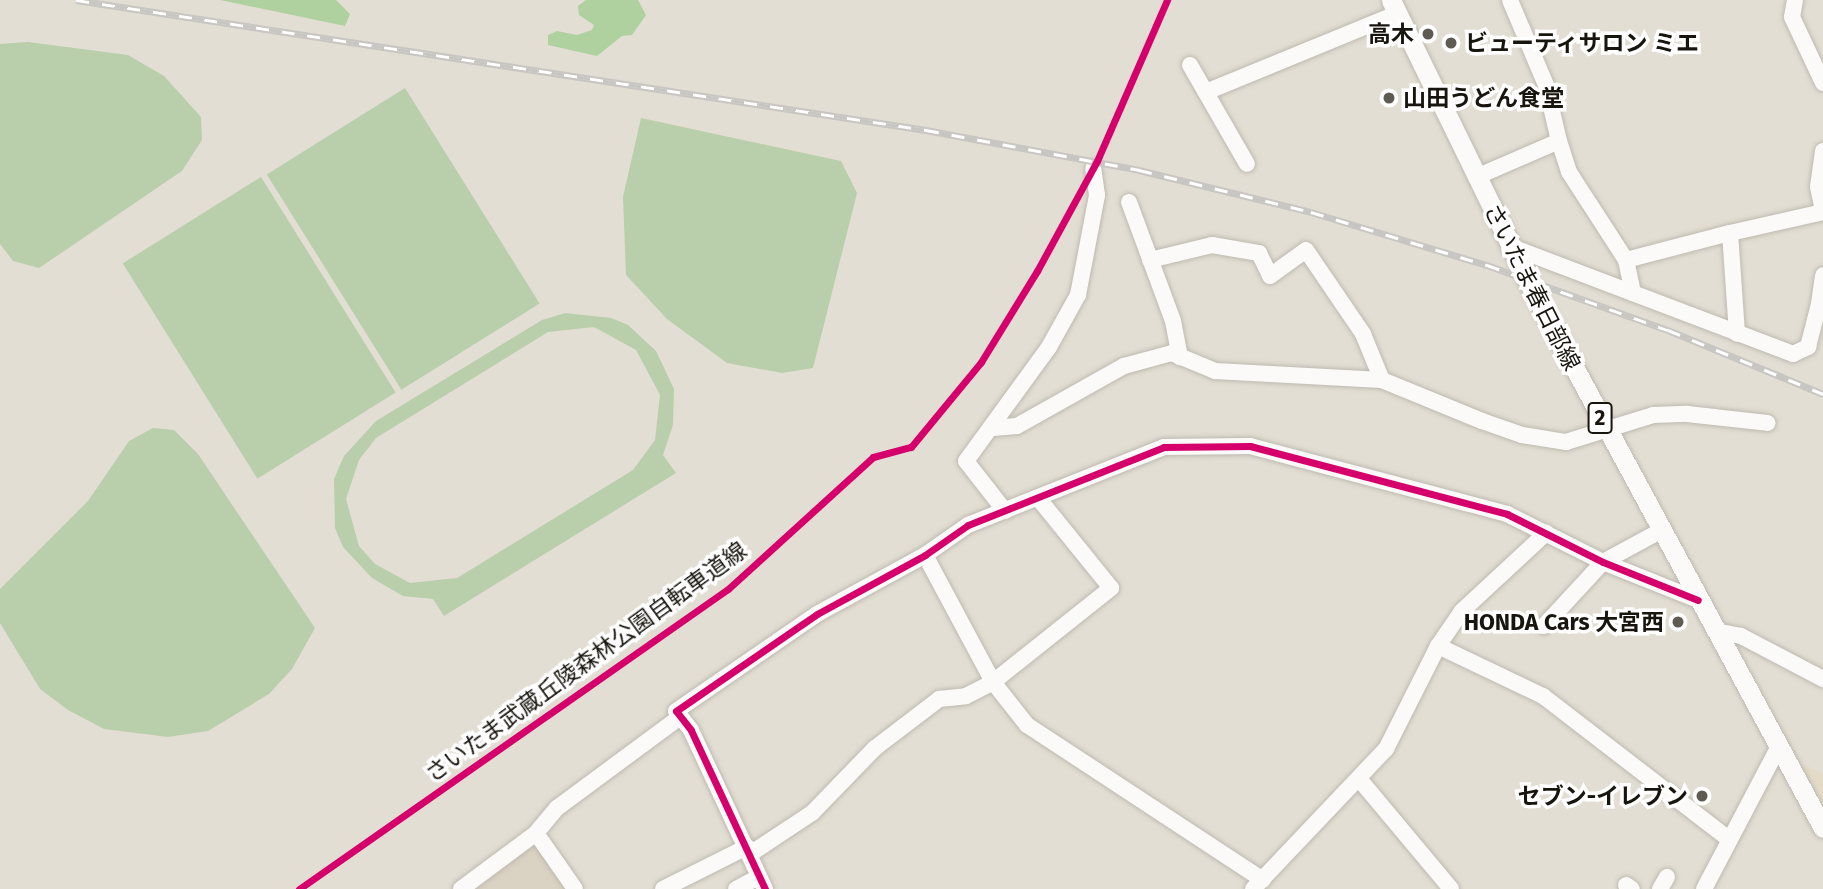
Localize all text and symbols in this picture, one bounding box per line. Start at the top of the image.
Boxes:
place label: 高木 [1368,20,1414,48]
marker: 高木 [1420,26,1436,42]
place label: ビューティサロン ミエ [1465,29,1700,57]
marker: ビューティサロン ミエ [1443,35,1459,51]
place label: 山田うどん食堂 [1403,84,1564,112]
marker: 山田うどん食堂 [1381,90,1397,106]
street label: さいたま春日部線 [1478,199,1586,375]
road number: 2 [1586,400,1614,436]
street label: さいたま武蔵丘陵森林公園自転車道線 [420,536,752,788]
place label: HONDA Cars 大宮西 [1464,608,1664,636]
marker: HONDA Cars 大宮西 [1670,614,1686,630]
place label: セブン-イレブン [1518,782,1688,810]
marker: セブン-イレブン [1694,788,1710,804]

